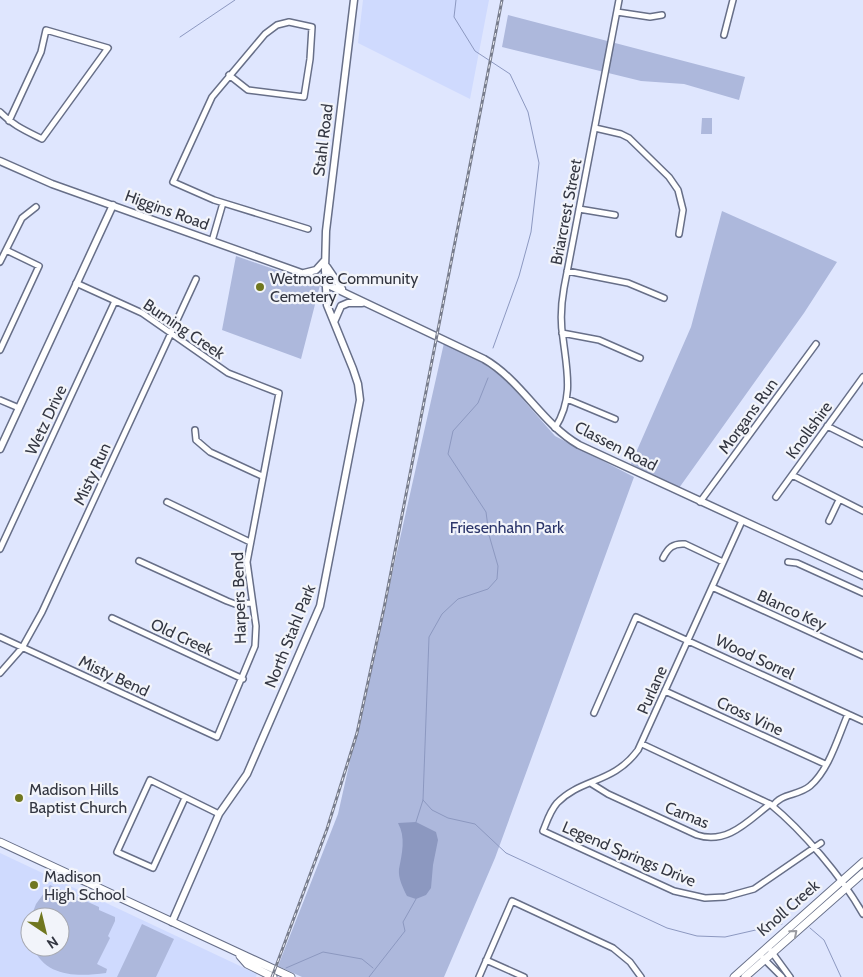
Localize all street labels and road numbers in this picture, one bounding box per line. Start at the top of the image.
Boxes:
street label: Stahl Road [309,103,337,177]
street label: Briarcrest Street [546,157,586,267]
street label: Higgins Road [122,186,212,234]
street label: Burning Creek [140,295,229,364]
street label: Morgans Run [714,375,782,457]
street label: Wetz Drive [22,382,70,458]
street label: Knollshire [782,398,836,462]
street label: Classen Road [572,417,660,475]
street label: Misty Run [69,440,115,508]
street label: Harpers Bend [228,552,250,644]
street label: North Stahl Park [261,581,320,690]
street label: Blanco Key [754,586,830,634]
street label: Old Creek [148,614,217,660]
street label: Wood Sorrel [713,631,798,684]
street label: Misty Bend [76,651,152,701]
street label: Purlane [633,663,671,717]
street label: Cross Vine [714,692,786,740]
street label: Camas [662,798,712,833]
street label: Legend Springs Drive [559,817,699,891]
street label: Knoll Creek [753,875,824,940]

